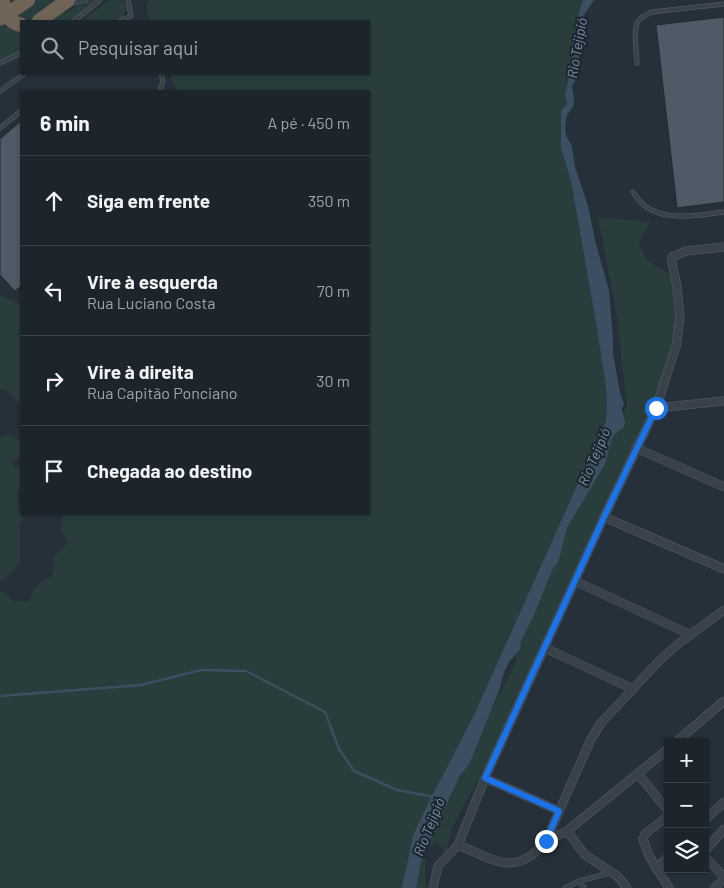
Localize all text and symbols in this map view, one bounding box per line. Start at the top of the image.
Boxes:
water label: Rio Tejipió [563,16,590,79]
search box [20,20,370,75]
icon: search [38,34,66,62]
text: Pesquisar aqui [78,36,198,59]
text: 6 min [40,110,90,135]
text: A pé · 450 m [268,113,350,132]
icon: ahead [40,187,68,215]
text: Siga em frente [87,189,210,212]
text: 350 m [308,191,350,210]
text: Vire à esquerda [87,270,218,293]
icon: left [40,277,68,305]
text: 70 m [317,281,350,300]
text: Rua Luciano Costa [87,293,216,312]
text: Vire à direita [87,360,194,383]
icon: right [40,367,68,395]
text: 30 m [316,371,350,390]
text: Rua Capitão Ponciano [87,383,237,402]
route start [645,397,668,420]
water label: Rio Tejipió [574,425,613,488]
icon: arrive [40,457,68,485]
text: Chegada ao destino [87,459,252,482]
map controls [664,738,709,873]
button: + [664,738,709,783]
button: − [664,783,709,828]
water label: Rio Tejipió [409,795,448,858]
button: layers [664,828,709,873]
route end [535,830,558,853]

